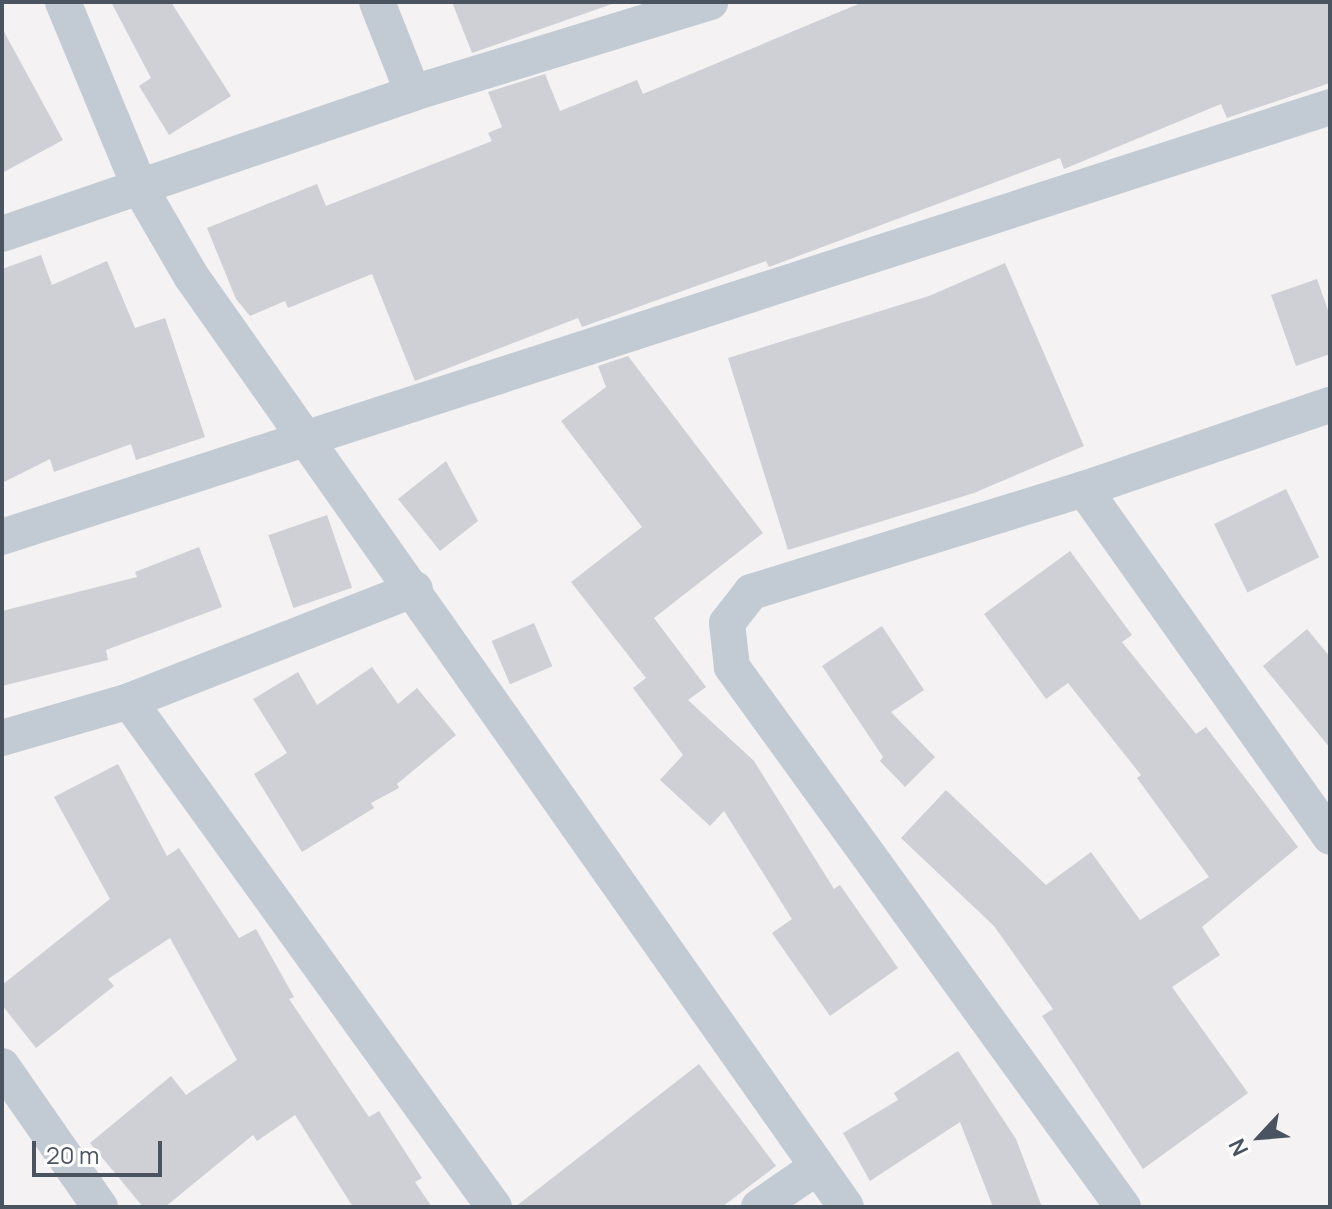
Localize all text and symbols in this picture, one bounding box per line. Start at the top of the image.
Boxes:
north arrow [1220,1097,1300,1177]
scale bar [36,1125,166,1175]
text: N [1221,1134,1255,1161]
text: 20 m [46,1138,99,1171]

